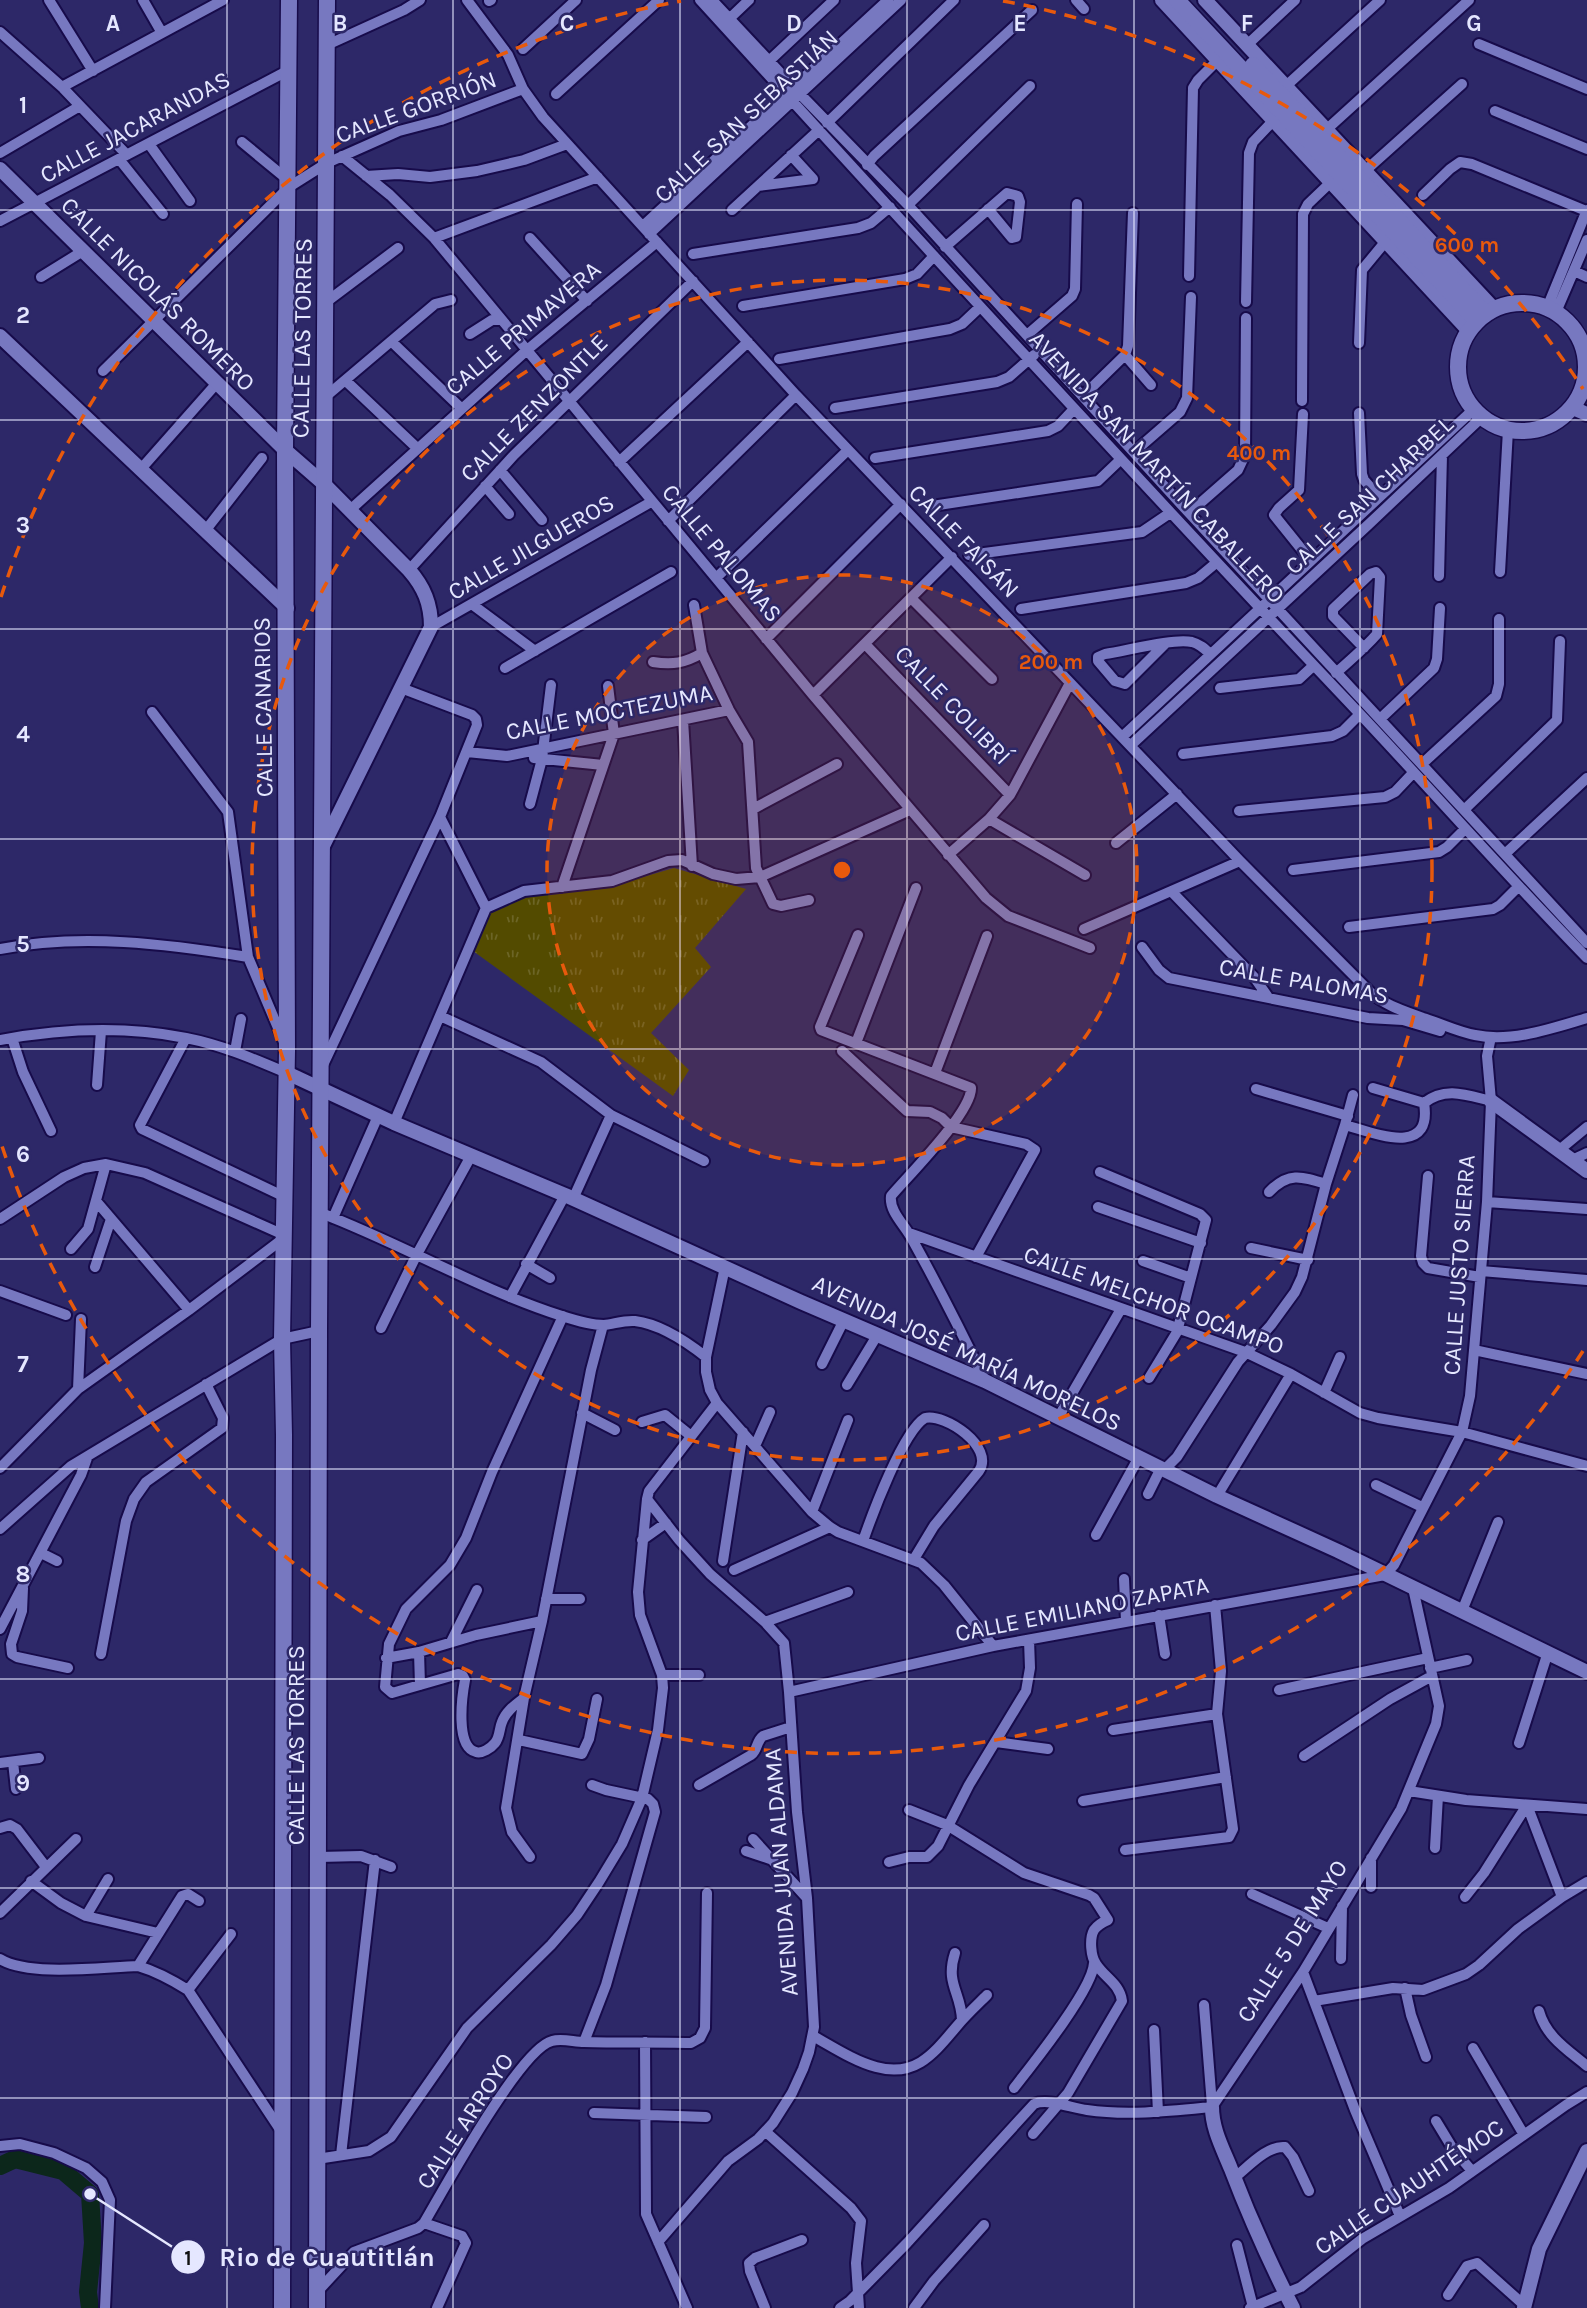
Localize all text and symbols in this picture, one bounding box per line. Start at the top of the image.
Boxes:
text: A [106,10,120,37]
text: B [333,10,347,37]
text: C [560,10,574,37]
text: D [786,10,802,37]
text: E [1013,10,1027,37]
text: F [1241,10,1253,37]
text: G [1466,10,1482,37]
street label: CALLE SAN SEBASTIÁN [648,23,844,208]
street label: CALLE JACARANDAS [35,65,235,189]
street label: CALLE GORRIÓN [332,65,500,149]
text: 1 [19,92,27,119]
street label: CALLE NICOLÁS ROMERO [55,190,262,397]
text: 600 m [1435,233,1499,257]
street label: CALLE LAS TORRES [286,238,318,438]
street label: CALLE PRIMAVERA [440,255,606,401]
text: 2 [16,302,30,329]
street label: AVENIDA SAN MARTÍN CABALLERO [1023,324,1291,609]
street label: CALLE ZENZONTLE [454,328,614,488]
street label: CALLE SAN CHARBEL [1279,409,1459,580]
text: 400 m [1227,441,1291,465]
street label: CALLE PALOMAS [656,478,788,628]
street label: CALLE FAISÁN [903,478,1026,603]
street label: CALLE JILGUEROS [443,488,619,606]
text: 3 [16,512,30,539]
street label: CALLE CANARIOS [247,617,279,797]
street label: CALLE COLIBRÍ [889,639,1018,771]
text: 200 m [1019,650,1083,674]
street label: CALLE MOCTEZUMA [503,678,715,746]
text: 4 [16,721,30,748]
centre of rings [830,858,854,882]
text: 5 [16,931,30,958]
street label: CALLE PALOMAS [1217,952,1391,1010]
text: 6 [16,1141,30,1168]
street label: CALLE JUSTO SIERRA [1437,1154,1481,1376]
street label: CALLE MELCHOR OCAMPO [1020,1240,1288,1360]
street label: AVENIDA JOSÉ MARÍA MORELOS [808,1268,1126,1437]
text: 7 [17,1351,29,1378]
text: 8 [16,1561,30,1588]
street label: CALLE EMILIANO ZAPATA [953,1571,1211,1647]
street label: CALLE LAS TORRES [282,1645,310,1845]
street label: AVENIDA JUAN ALDAMA [758,1747,804,1997]
text: 9 [16,1770,30,1797]
street label: CALLE 5 DE MAYO [1231,1855,1353,2027]
street label: CALLE ARROYO [411,2048,519,2194]
street label: CALLE CUAUHTÉMOC [1309,2112,1509,2261]
callout: Rio de Cuautitlán [171,2234,449,2281]
text: Rio de Cuautitlán [219,2242,435,2273]
text: 1 [184,2246,192,2270]

